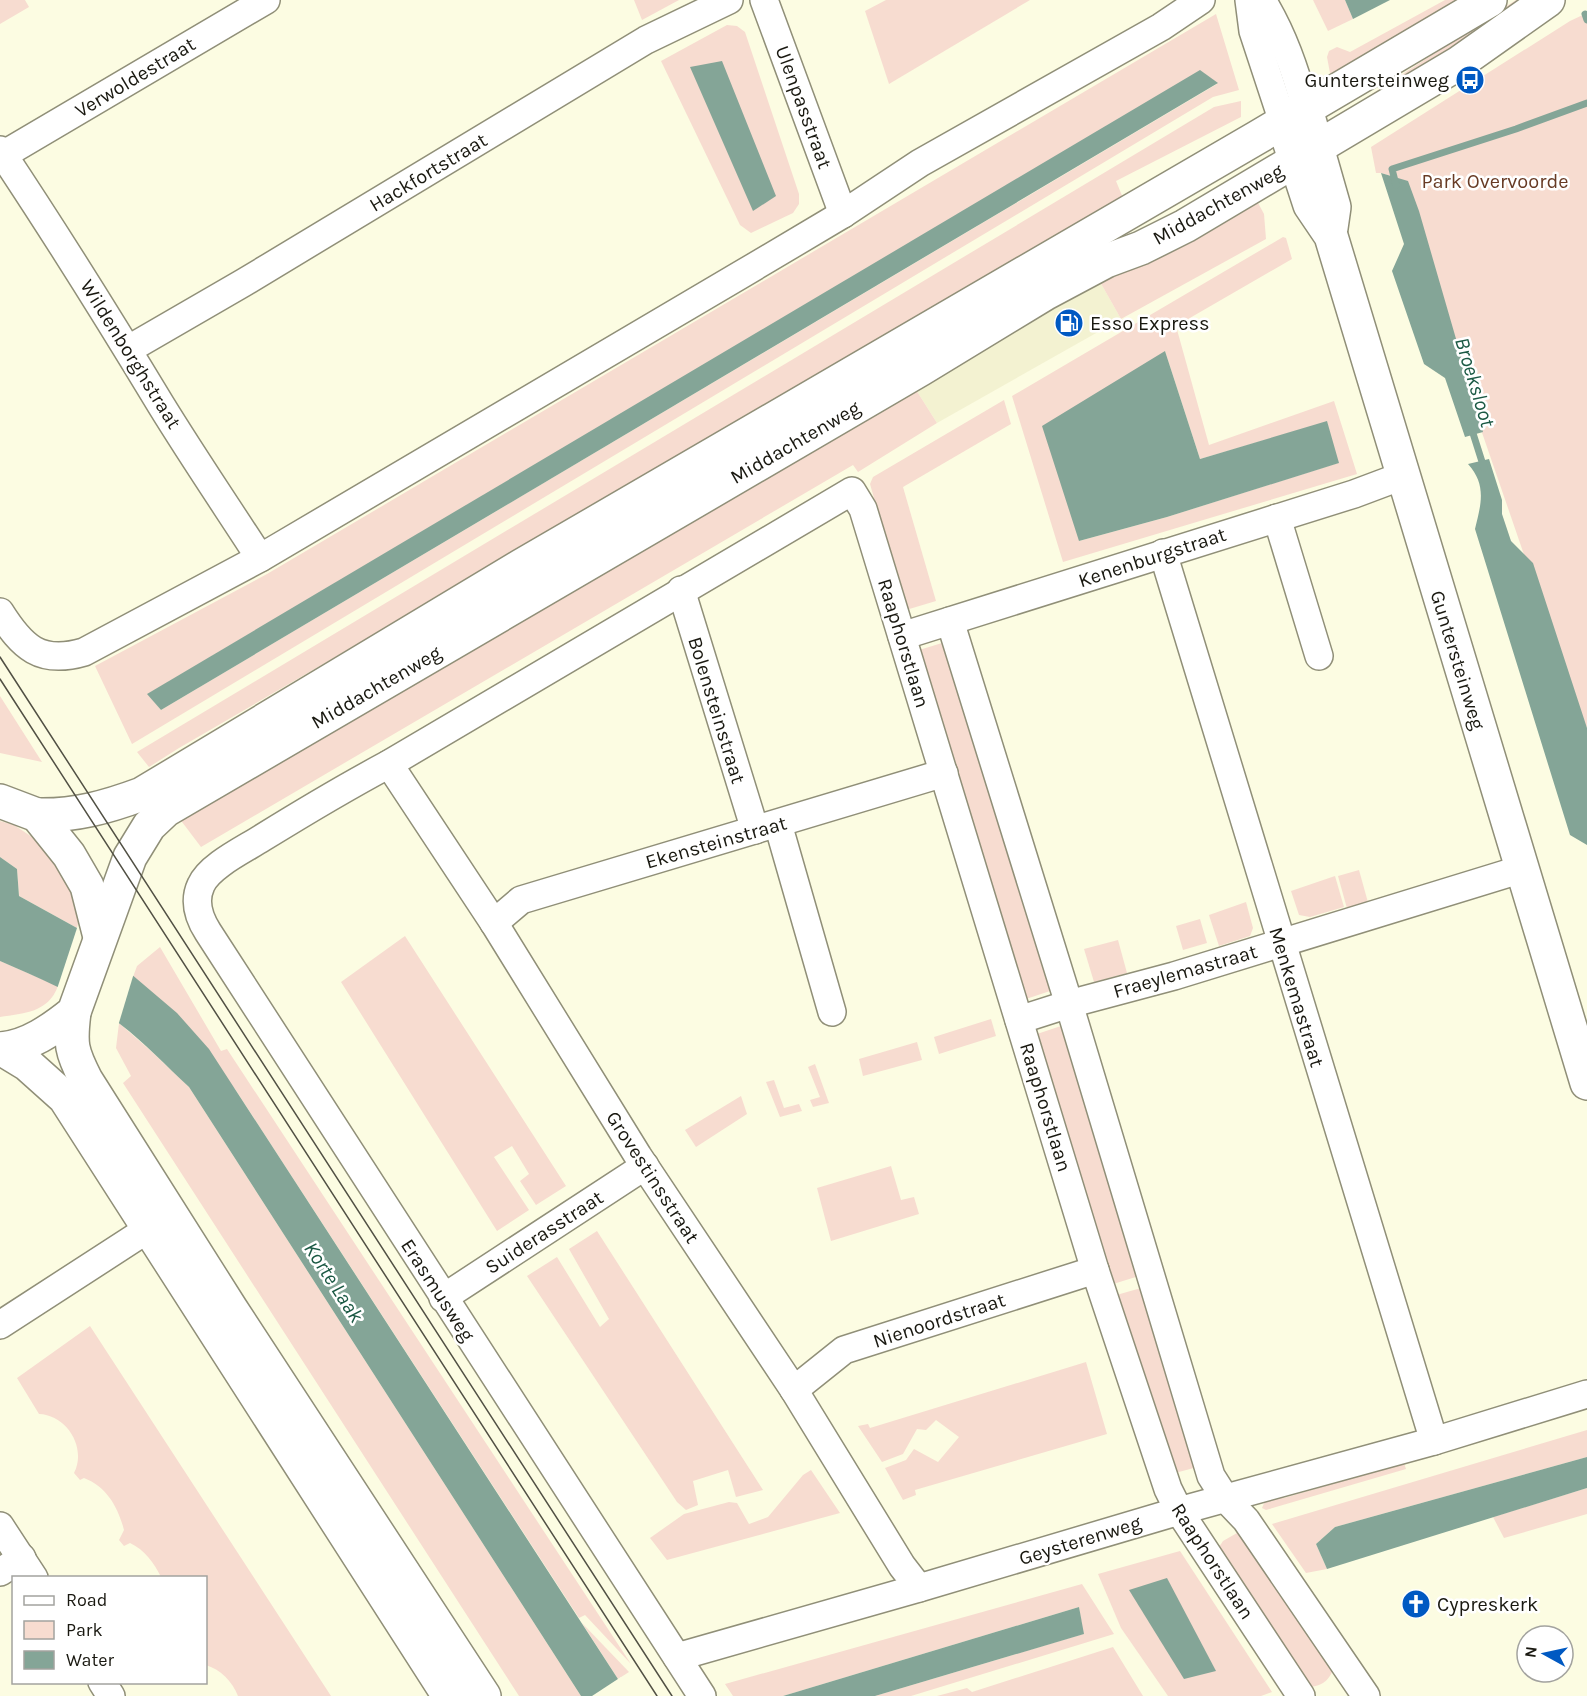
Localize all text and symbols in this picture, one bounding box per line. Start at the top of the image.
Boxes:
street label: Verwoldestraat [71,32,200,122]
street label: Ulenpasstraat [771,43,837,172]
bus stop icon: Guntersteinweg [1454,64,1486,96]
place label: Guntersteinweg [1305,69,1449,92]
street label: Hackfortstraat [365,128,492,217]
street label: Middachtenweg [1149,159,1288,250]
park label: Park Overvoorde [1421,170,1569,193]
street label: Wildenborghstraat [75,275,186,433]
fuel station icon: Esso Express [1053,307,1085,339]
place label: Esso Express [1090,312,1210,335]
water label: Broeksloot [1450,334,1500,431]
street label: Middachtenweg [726,396,864,489]
street label: Kenenburgstraat [1075,523,1229,592]
street label: Raaphorstlaan [873,576,934,711]
street label: Guntersteinweg [1425,588,1490,733]
street label: Bolensteinstraat [683,634,750,787]
street label: Middachtenweg [307,641,445,734]
street label: Ekensteinstraat [643,811,790,874]
street label: Menkemastraat [1264,924,1329,1070]
street label: Fraeylemastraat [1110,940,1260,1003]
street label: Raaphorstlaan [1015,1040,1076,1175]
street label: Grovestinsstraat [601,1107,704,1248]
street label: Suiderasstraat [481,1186,608,1279]
street label: Erasmusweg [396,1235,479,1346]
water label: Korte Laak [299,1237,369,1327]
street label: Nienoordstraat [870,1288,1009,1353]
street label: Raaphorstlaan [1166,1499,1259,1624]
street label: Geysterenweg [1016,1511,1144,1570]
legend [12,1576,207,1684]
church icon: Cypreskerk [1400,1588,1432,1620]
text: Road [66,1589,107,1611]
place label: Cypreskerk [1437,1593,1538,1616]
text: Park [66,1619,103,1641]
north arrow [1515,1624,1575,1684]
text: N [1520,1645,1541,1659]
text: Water [66,1649,114,1671]

